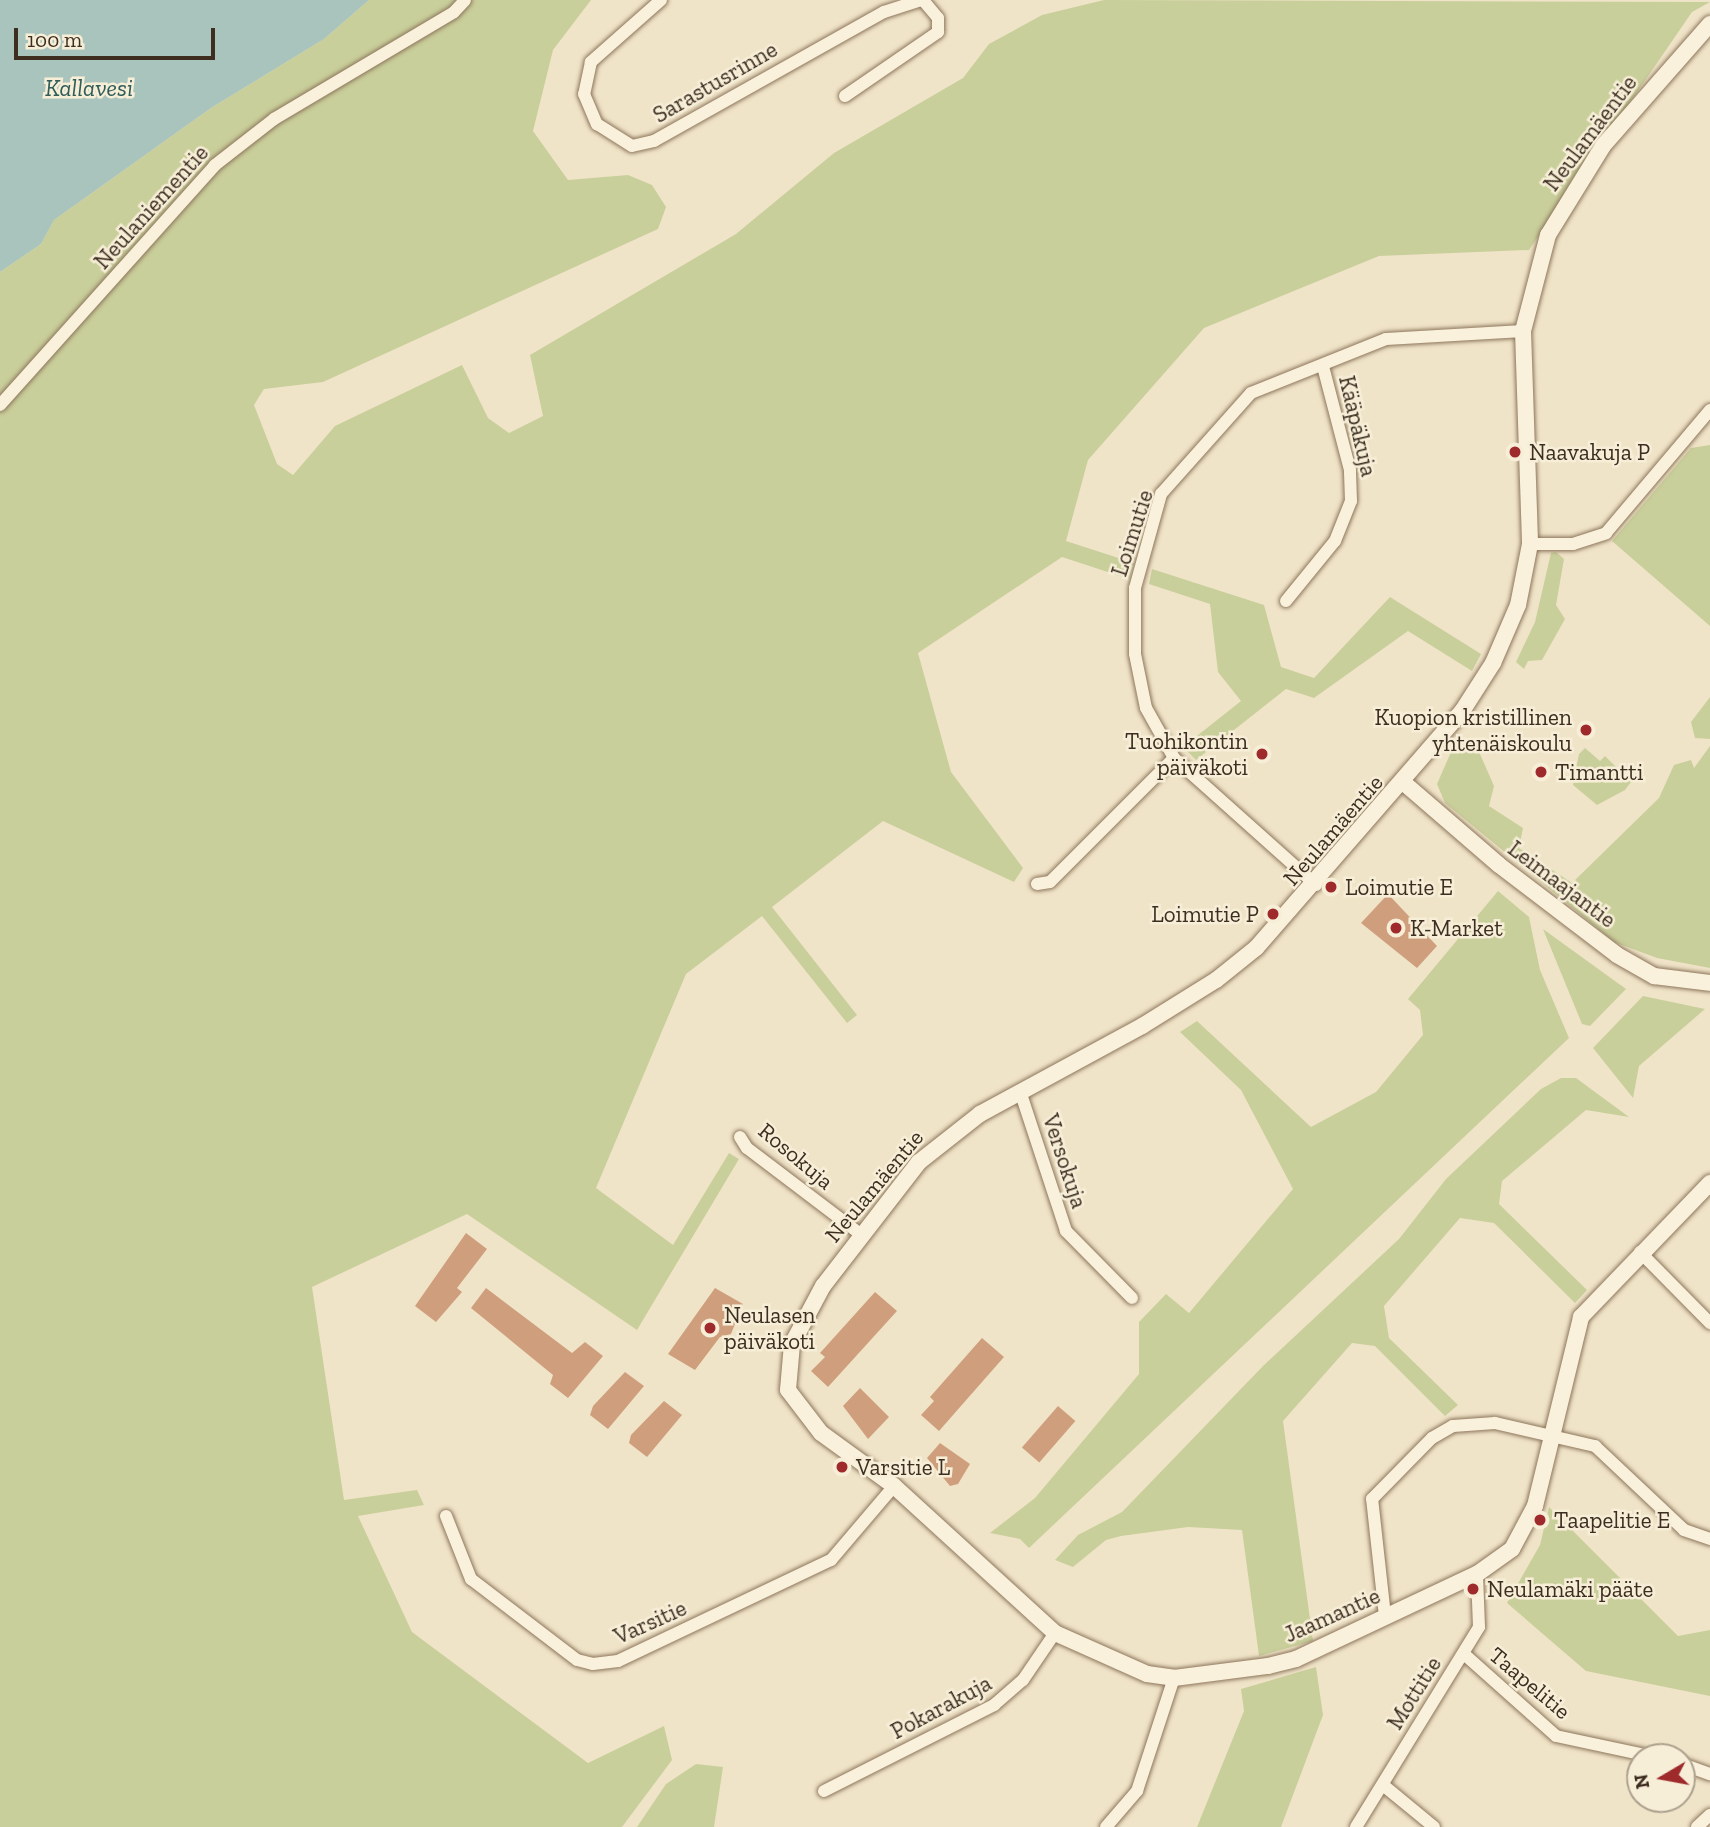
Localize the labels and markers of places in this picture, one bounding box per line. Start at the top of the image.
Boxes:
place label: Naavakuja P [1529,438,1650,466]
marker: Naavakuja P [1507,444,1523,460]
place label: Kuopion kristillinen yhtenäiskoulu [1374,703,1572,757]
marker: Kuopion kristillinen yhtenäiskoulu [1578,722,1594,738]
place label: Tuohikontin päiväkoti [1125,727,1248,781]
marker: Tuohikontin päiväkoti [1254,746,1270,762]
place label: Timantti [1555,758,1643,786]
marker: Timantti [1533,764,1549,780]
place label: Loimutie E [1345,873,1453,901]
marker: Loimutie E [1323,879,1339,895]
place label: Loimutie P [1151,900,1259,928]
marker: Loimutie P [1265,906,1281,922]
place label: K-Market [1410,914,1503,942]
marker: K-Market [1388,920,1404,936]
place label: Neulasen päiväkoti [724,1301,815,1355]
marker: Neulasen päiväkoti [702,1320,718,1336]
place label: Varsitie L [856,1453,950,1481]
marker: Varsitie L [834,1459,850,1475]
place label: Taapelitie E [1554,1506,1670,1534]
marker: Taapelitie E [1532,1512,1548,1528]
place label: Neulamäki pääte [1487,1575,1653,1603]
marker: Neulamäki pääte [1465,1581,1481,1597]

